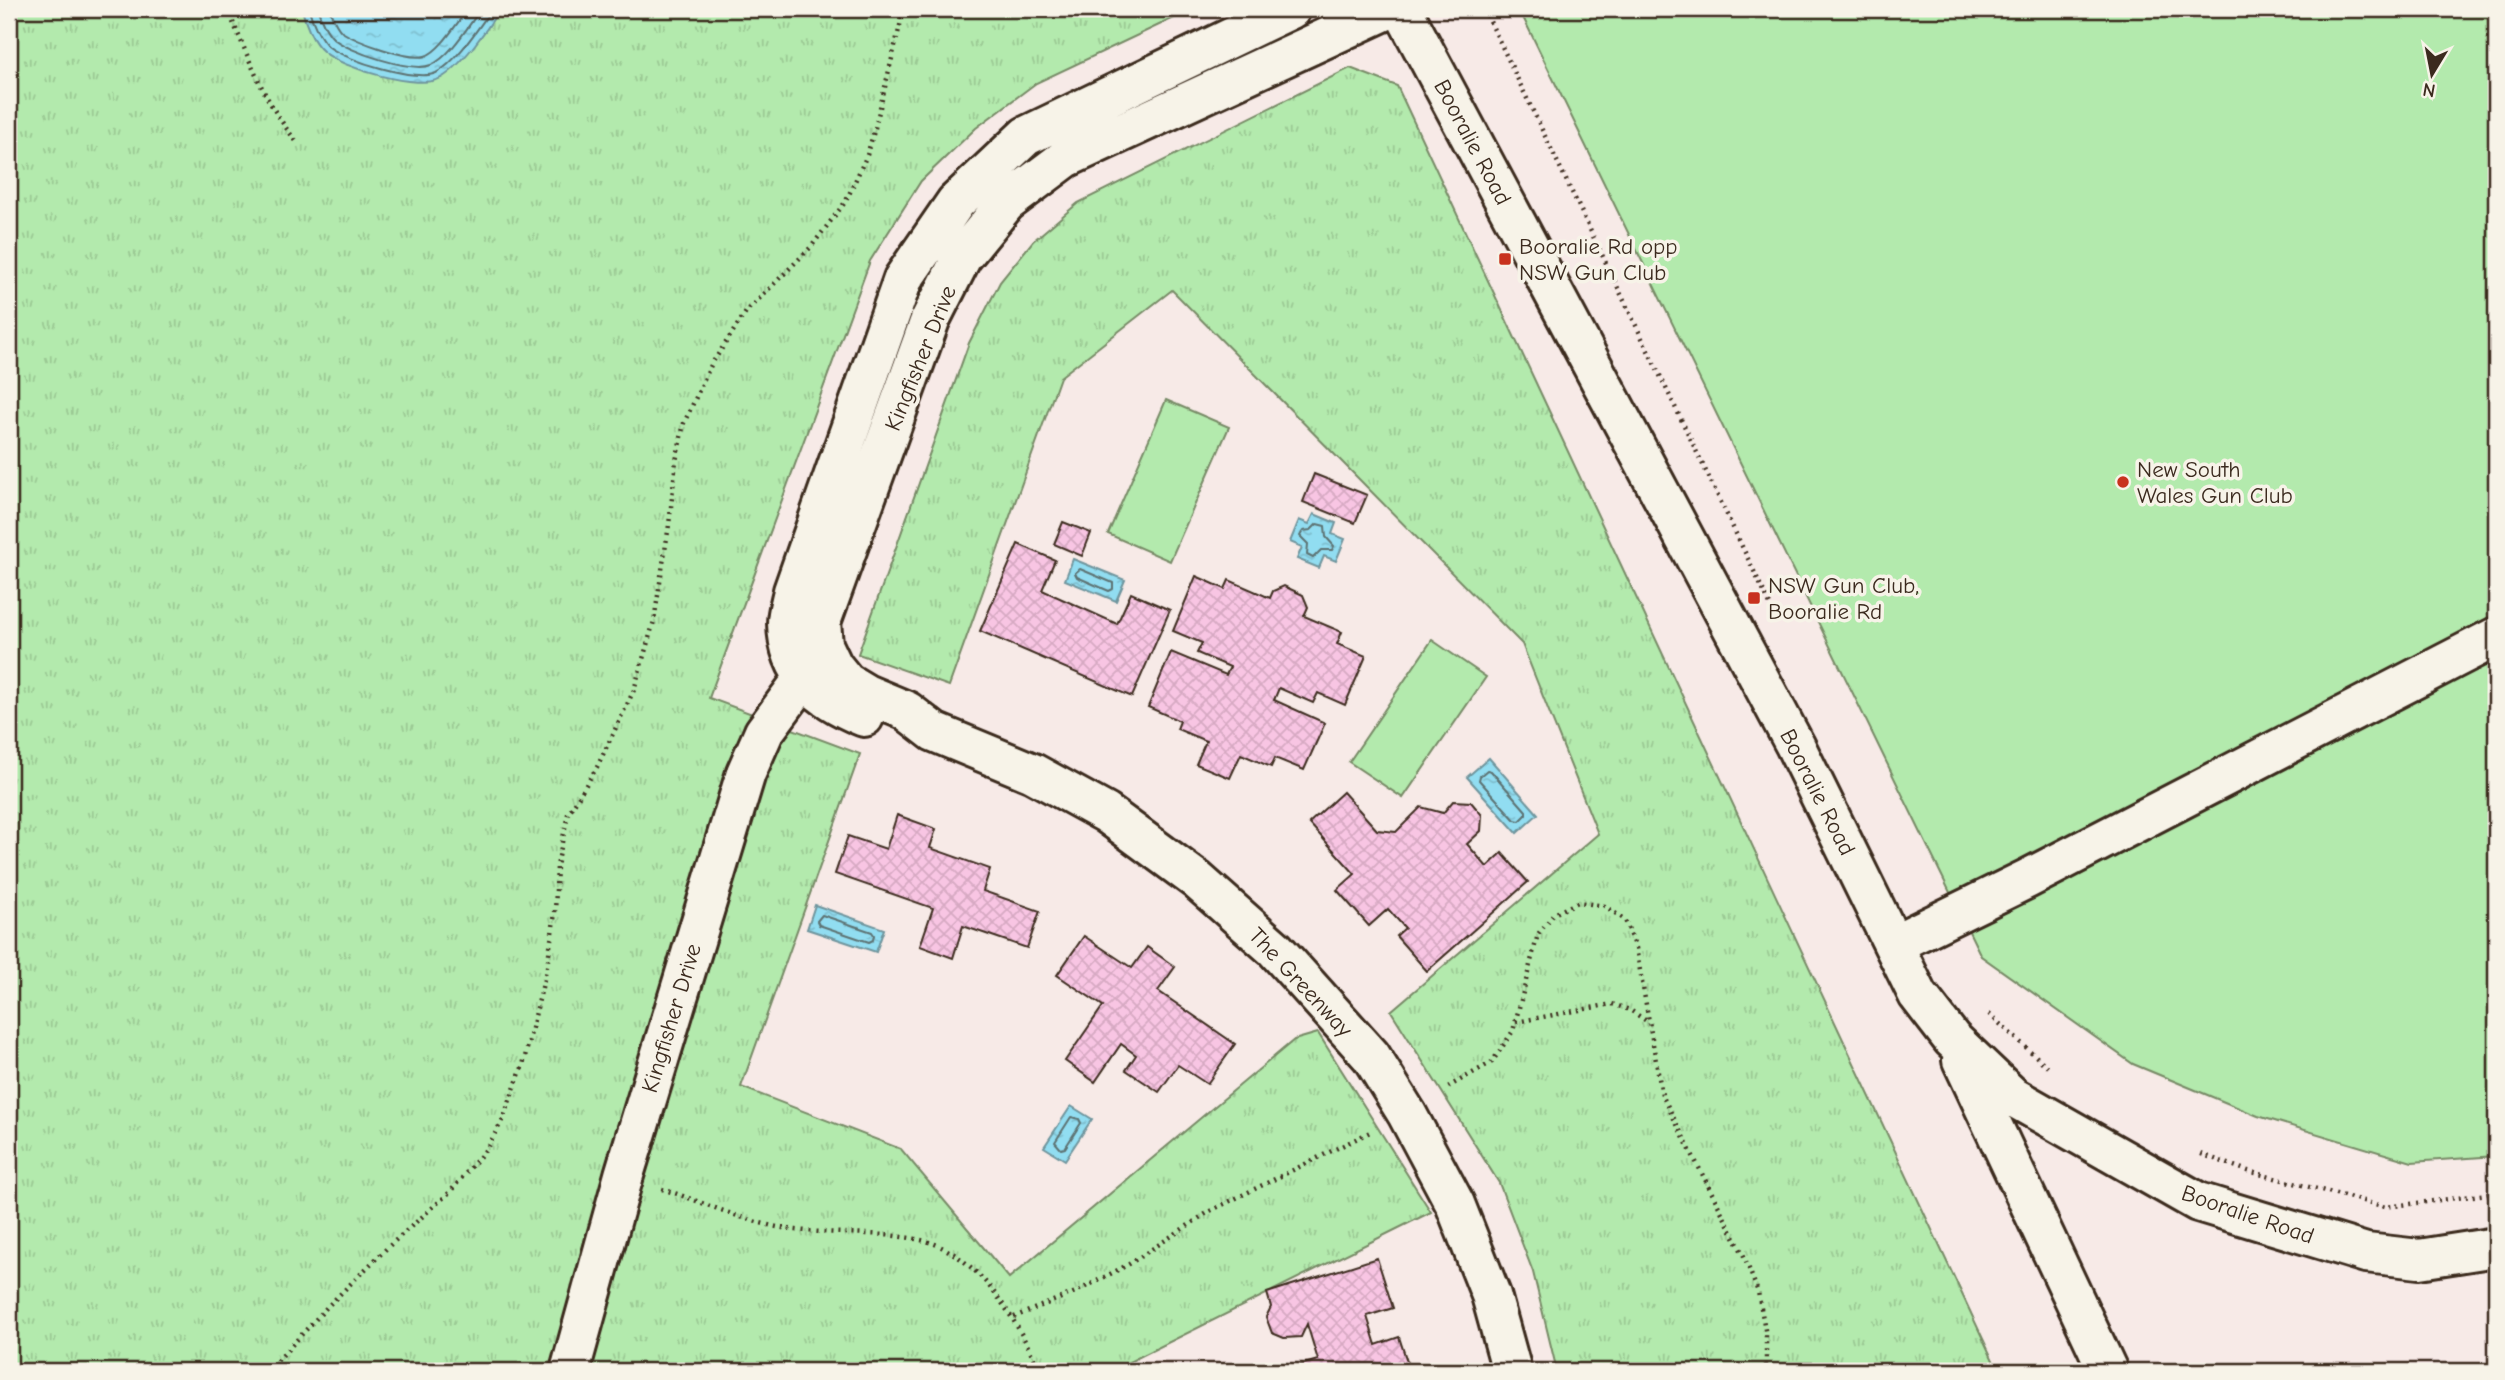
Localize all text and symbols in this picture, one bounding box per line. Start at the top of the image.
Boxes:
north arrow [2396,38,2466,108]
street label: Booralie Road [1428,75,1517,210]
text: N [2421,78,2437,102]
place label: Booralie Rd opp NSW Gun Club [1519,233,1678,286]
marker: Booralie Rd opp NSW Gun Club [1497,251,1513,267]
street label: Kingfisher Drive [879,282,962,435]
place label: New South Wales Gun Club [2137,456,2293,509]
marker: New South Wales Gun Club [2115,474,2131,490]
place label: NSW Gun Club, Booralie Rd [1768,572,1919,625]
marker: NSW Gun Club, Booralie Rd [1746,590,1762,606]
street label: Booralie Road [1774,724,1861,860]
street label: The Greenway [1243,922,1359,1043]
street label: Kingfisher Drive [636,940,707,1096]
street label: Booralie Road [2178,1179,2318,1250]

